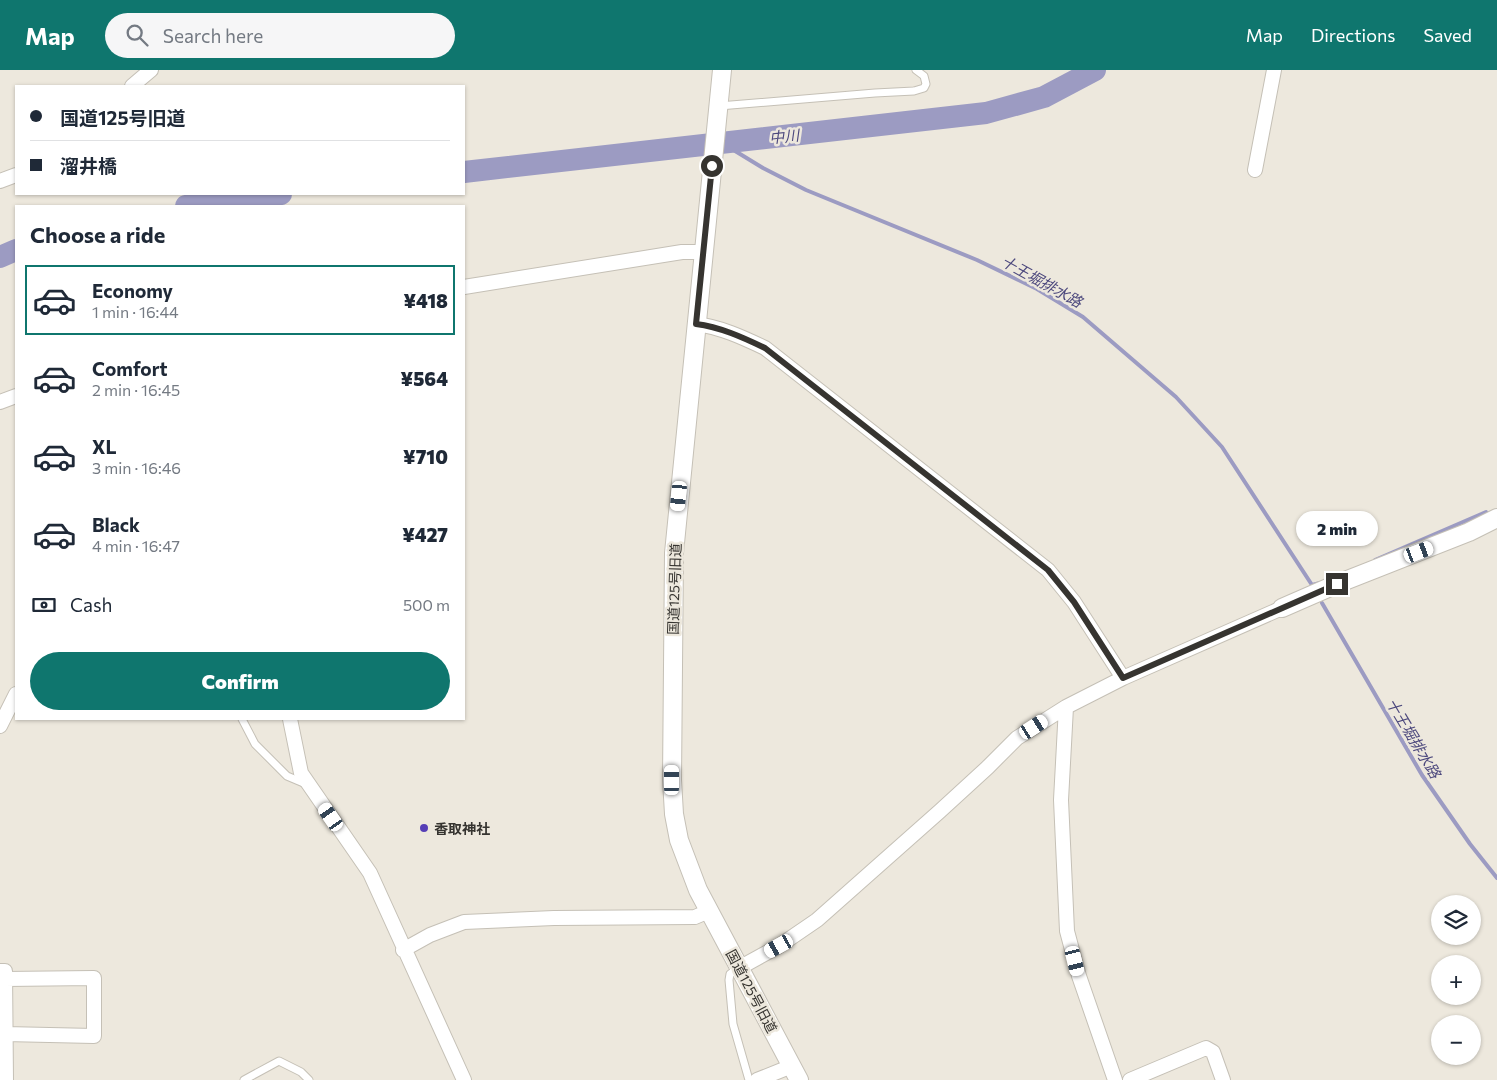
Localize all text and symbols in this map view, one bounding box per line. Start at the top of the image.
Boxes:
search box [105,13,455,58]
text: Map [25,21,75,50]
icon: search [123,21,151,49]
text: Search here [163,24,263,47]
text: Map [1246,24,1283,46]
text: Directions [1311,24,1395,46]
text: Saved [1423,24,1472,46]
text: 国道125号旧道 [60,106,186,129]
water label: 中川 [768,125,802,147]
text: 溜井橋 [60,154,117,177]
route start [701,155,723,177]
text: Choose a ride [30,221,165,248]
water label: 十王堀排水路 [998,251,1087,312]
icon: car [32,278,77,323]
text: Economy [92,279,173,302]
text: ¥418 [403,289,448,312]
text: 1 min · 16:44 [92,302,179,321]
icon: car [32,356,77,401]
text: Comfort [92,357,168,380]
text: ¥564 [401,367,448,390]
text: 2 min · 16:45 [92,380,180,399]
icon: car [32,434,77,479]
text: XL [92,435,117,458]
text: ¥710 [403,445,448,468]
text: 3 min · 16:46 [92,458,181,477]
car [669,480,688,512]
icon: car [32,512,77,557]
callout: 2 min [1296,512,1378,546]
text: Black [92,513,140,536]
text: 2 min [1317,519,1357,538]
text: ¥427 [402,523,448,546]
text: 4 min · 16:47 [92,536,180,555]
car [1402,540,1435,564]
street label: 国道125号旧道 [664,543,684,635]
route end [1326,573,1348,595]
icon: cash [30,591,58,619]
text: Cash [70,593,112,616]
text: 500 m [403,595,450,614]
button: Confirm [30,652,450,710]
water label: 十王堀排水路 [1383,695,1446,783]
car [1017,713,1050,741]
car [664,765,679,795]
car [316,800,345,834]
place label: 香取神社 [434,820,490,837]
marker: 香取神社 [418,822,430,834]
map controls [1431,895,1481,1065]
button: layers [1431,895,1481,945]
car [762,932,795,960]
car [1064,945,1085,977]
street label: 国道125号旧道 [723,946,781,1036]
button: + [1431,955,1481,1005]
button: − [1431,1015,1481,1065]

